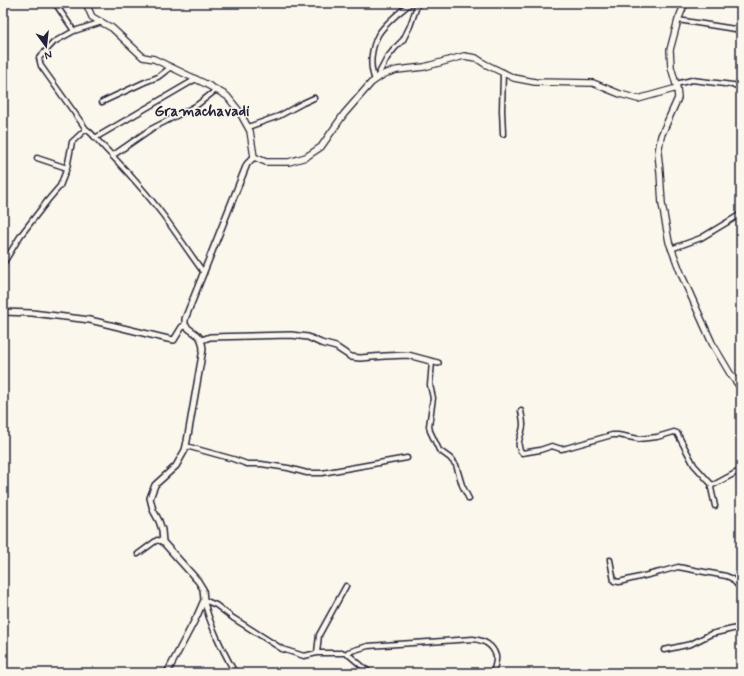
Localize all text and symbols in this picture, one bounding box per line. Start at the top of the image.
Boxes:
north arrow [26,26,66,66]
text: N [43,47,54,62]
district label: Gramachavadi [154,102,250,122]

